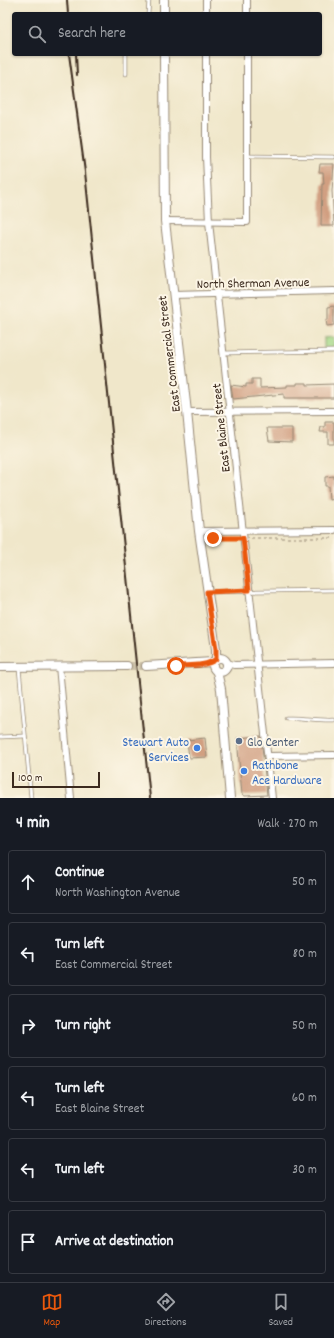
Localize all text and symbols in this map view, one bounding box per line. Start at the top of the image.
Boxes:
search box [12,12,322,56]
icon: search [26,23,48,45]
text: Search here [58,23,126,45]
street label: North Sherman Avenue [197,274,310,295]
street label: East Commercial Street [154,294,187,413]
street label: East Blaine Street [208,382,237,473]
route end [204,529,222,547]
route start [167,657,185,675]
place label: Stewart Auto Services [122,734,189,768]
place label: Glo Center [247,734,299,753]
marker: Glo Center [234,736,244,746]
marker: Stewart Auto Services [192,743,202,753]
place label: Rathbone Ace Hardware [252,757,322,791]
marker: Rathbone Ace Hardware [239,766,249,776]
scale bar [12,770,100,789]
text: 100 m [18,771,42,787]
text: 4 min [16,812,50,836]
text: Walk · 270 m [257,815,318,834]
text: Continue [55,862,104,884]
icon: ahead [17,871,39,893]
text: 50 m [292,873,317,892]
text: North Washington Avenue [55,884,180,903]
text: Turn left [55,934,104,956]
icon: left [17,943,39,965]
text: 80 m [293,945,317,964]
text: East Commercial Street [55,956,172,975]
icon: right [17,1015,39,1037]
text: Turn right [55,1015,111,1037]
text: 50 m [292,1017,317,1036]
text: Turn left [55,1078,104,1100]
icon: left [17,1087,39,1109]
text: 60 m [292,1089,317,1108]
text: East Blaine Street [55,1100,144,1119]
icon: left [17,1159,39,1181]
text: Turn left [55,1159,104,1181]
text: 30 m [292,1161,317,1180]
icon: arrive [17,1231,39,1253]
text: Arrive at destination [55,1231,173,1253]
tab: Map [41,1291,63,1331]
tab: Directions [145,1291,187,1331]
tab: Saved [268,1291,293,1331]

